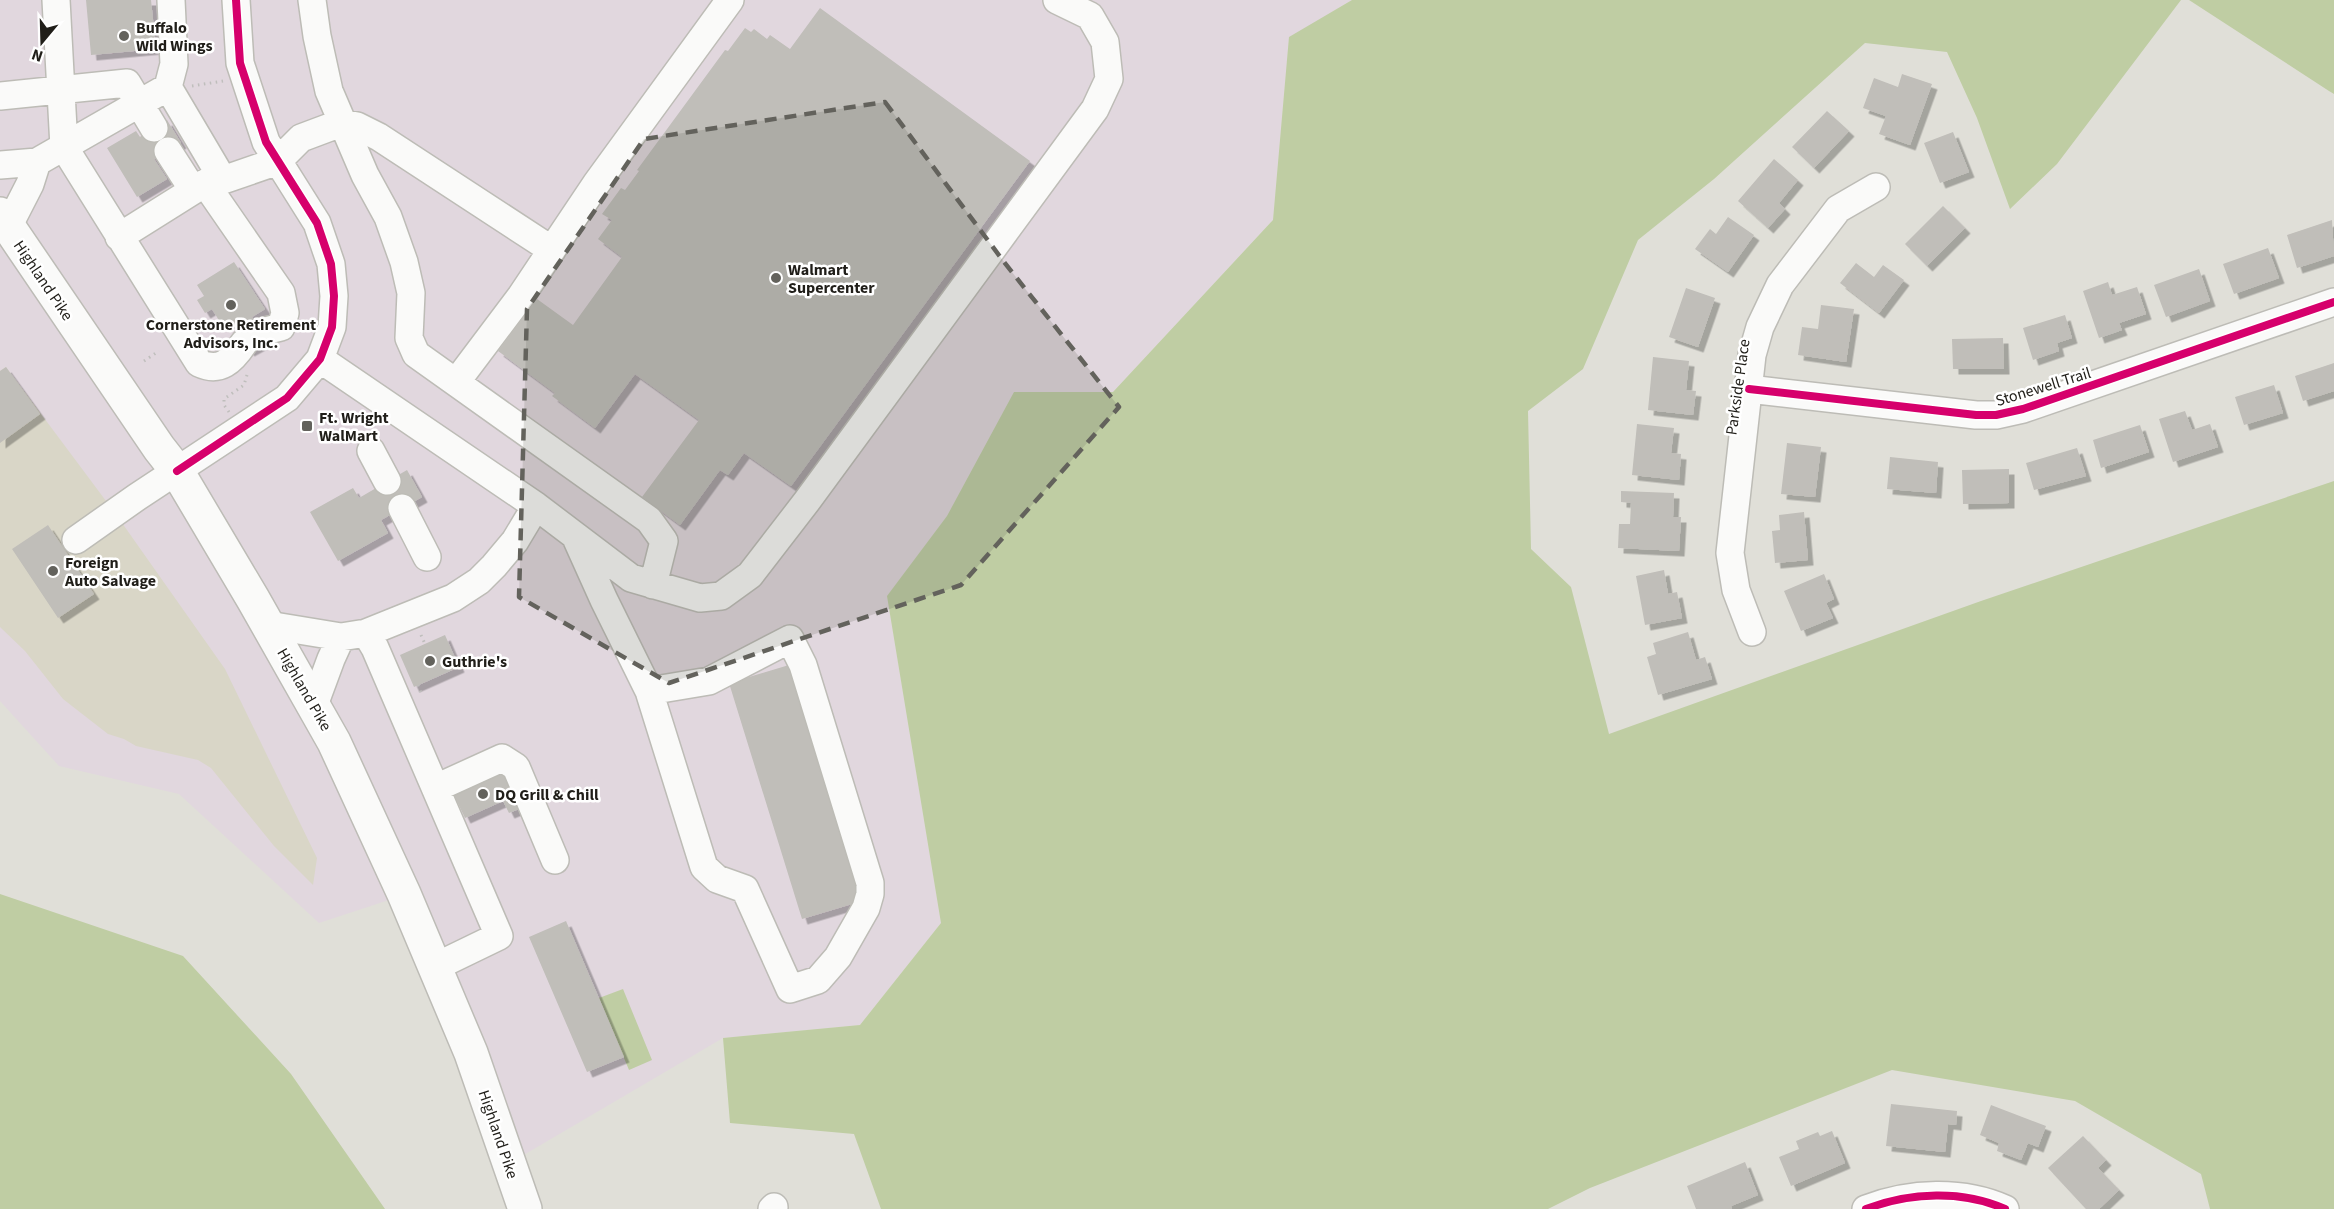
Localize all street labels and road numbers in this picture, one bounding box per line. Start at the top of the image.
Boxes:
street label: Highland Pike [8,236,78,325]
street label: Parkside Place [1720,338,1756,437]
street label: Stonewell Trail [1993,362,2094,412]
street label: Highland Pike [271,644,337,735]
street label: Highland Pike [473,1087,524,1182]

